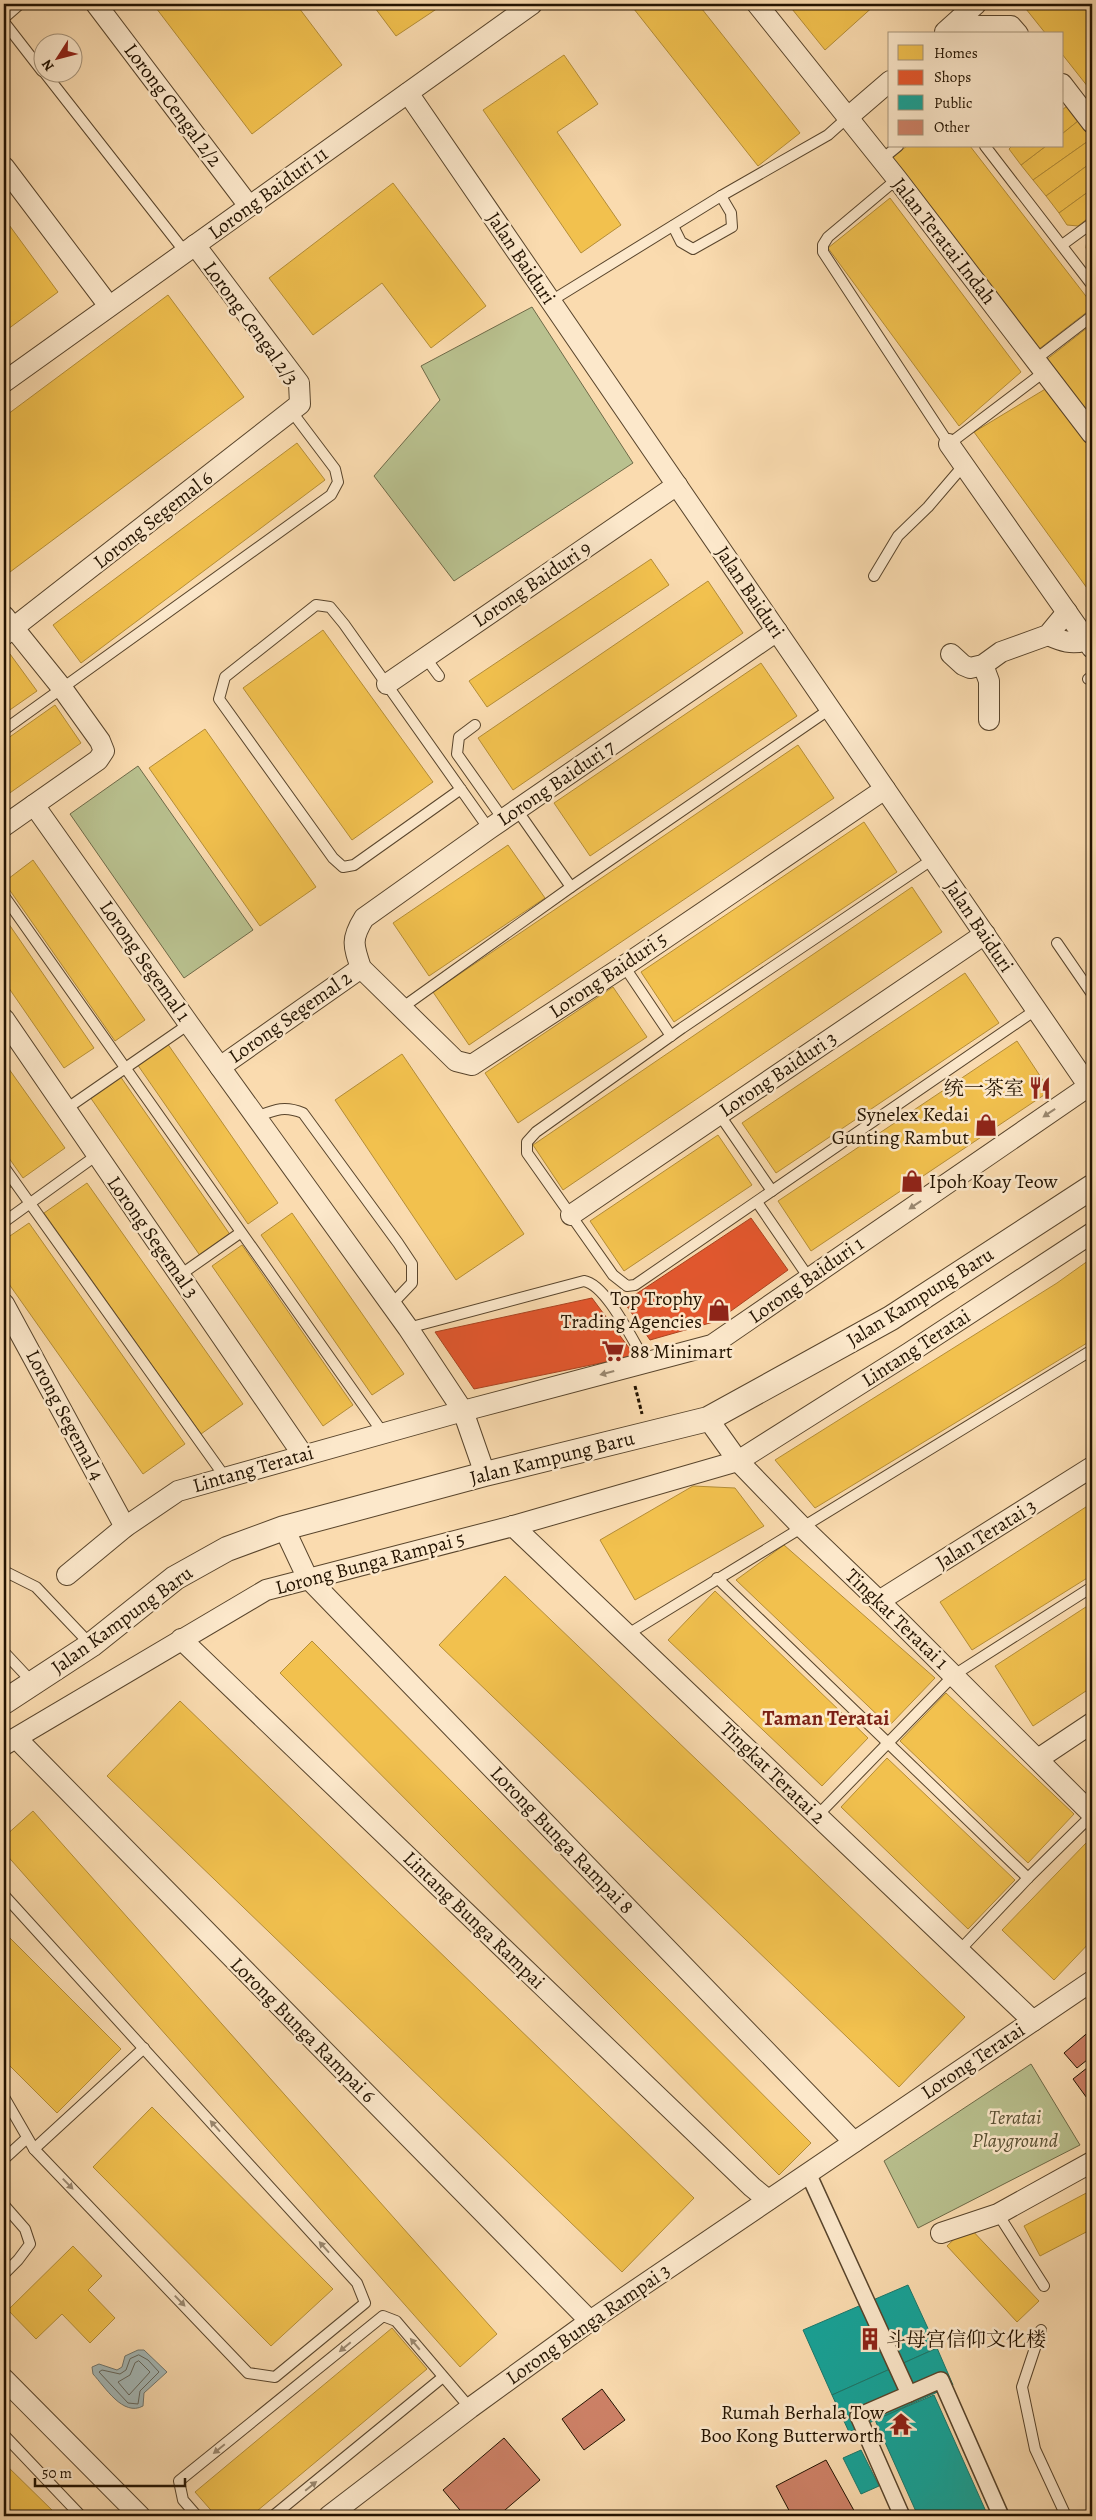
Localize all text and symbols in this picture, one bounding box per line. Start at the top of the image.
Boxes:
north arrow [32,32,82,82]
legend [888,32,1064,148]
street label: Lorong Cengal 2/2 [118,38,229,173]
text: Homes [934,43,978,63]
text: N [37,56,59,75]
text: Shops [934,67,971,87]
text: Public [934,93,972,113]
text: Other [934,117,970,137]
street label: Lorong Baiduri 11 [203,140,333,246]
street label: Jalan Teratai Indah [886,172,1002,310]
street label: Jalan Baiduri [480,206,562,310]
street label: Lorong Cengal 2/3 [197,256,305,390]
street label: Lorong Segemal 6 [88,465,218,575]
street label: Lorong Baiduri 9 [468,534,596,634]
street label: Jalan Baiduri [709,540,791,644]
street label: Lorong Baiduri 7 [492,733,621,832]
street label: Jalan Baiduri [938,874,1020,978]
street label: Lorong Segemal 1 [93,895,197,1027]
street label: Lorong Baiduri 5 [544,926,672,1024]
street label: Lorong Segemal 2 [223,964,357,1070]
street label: Lorong Baiduri 3 [714,1025,842,1123]
place label: 统一茶室 [944,1075,1024,1102]
restaurant icon: 统一茶室 [1027,1075,1053,1101]
place label: Synelex Kedai Gunting Rambut [832,1101,969,1151]
one-way arrow [1042,1109,1055,1118]
shop icon: Synelex Kedai Gunting Rambut [973,1112,999,1138]
shop icon: Ipoh Koay Teow [899,1168,925,1194]
place label: Ipoh Koay Teow [929,1168,1058,1195]
street label: Lorong Segemal 3 [101,1170,205,1304]
one-way arrow [908,1200,921,1210]
street label: Lorong Baiduri 1 [743,1230,869,1330]
street label: Jalan Kampung Baru [841,1241,999,1353]
place label: Top Trophy Trading Agencies [561,1285,703,1335]
shop icon: Top Trophy Trading Agencies [706,1297,732,1323]
street label: Lintang Teratai [856,1303,976,1393]
supermarket icon: 88 Minimart [600,1338,626,1364]
place label: 88 Minimart [630,1338,733,1365]
street label: Lorong Segemal 4 [19,1345,111,1485]
one-way arrow [599,1369,614,1377]
street label: Jalan Kampung Baru [467,1424,637,1492]
street label: Lintang Teratai [189,1439,317,1499]
street label: Jalan Teratai 3 [931,1492,1041,1576]
street label: Lorong Bunga Rampai 5 [272,1525,468,1601]
street label: Jalan Kampung Baru [46,1559,198,1681]
street label: Tingkat Teratai 1 [839,1563,955,1675]
district label: Taman Teratai [763,1704,889,1732]
street label: Tingkat Teratai 2 [714,1716,832,1831]
street label: Lorong Bunga Rampai 8 [484,1760,640,1920]
street label: Lintang Bunga Rampai [397,1845,551,1995]
street label: Lorong Bunga Rampai 6 [224,1951,382,2109]
street label: Lorong Teratai [916,2016,1030,2106]
park label: Teratai Playground [972,2104,1059,2154]
one-way arrow [209,2121,221,2133]
one-way arrow [61,2177,73,2189]
one-way arrow [318,2241,330,2253]
street label: Lorong Bunga Rampai 3 [500,2257,676,2391]
one-way arrow [174,2295,186,2307]
building icon: 斗母宫信仰文化楼 [857,2326,883,2352]
place label: 斗母宫信仰文化楼 [886,2326,1046,2353]
one-way arrow [409,2338,421,2350]
one-way arrow [339,2342,352,2353]
place label: Rumah Berhala Tow Boo Kong Butterworth [700,2399,885,2449]
temple icon: Rumah Berhala Tow Boo Kong Butterworth [888,2411,914,2437]
one-way arrow [213,2444,226,2455]
scale bar [35,2455,185,2487]
text: 50 m [42,2463,72,2483]
one-way arrow [304,2480,317,2491]

